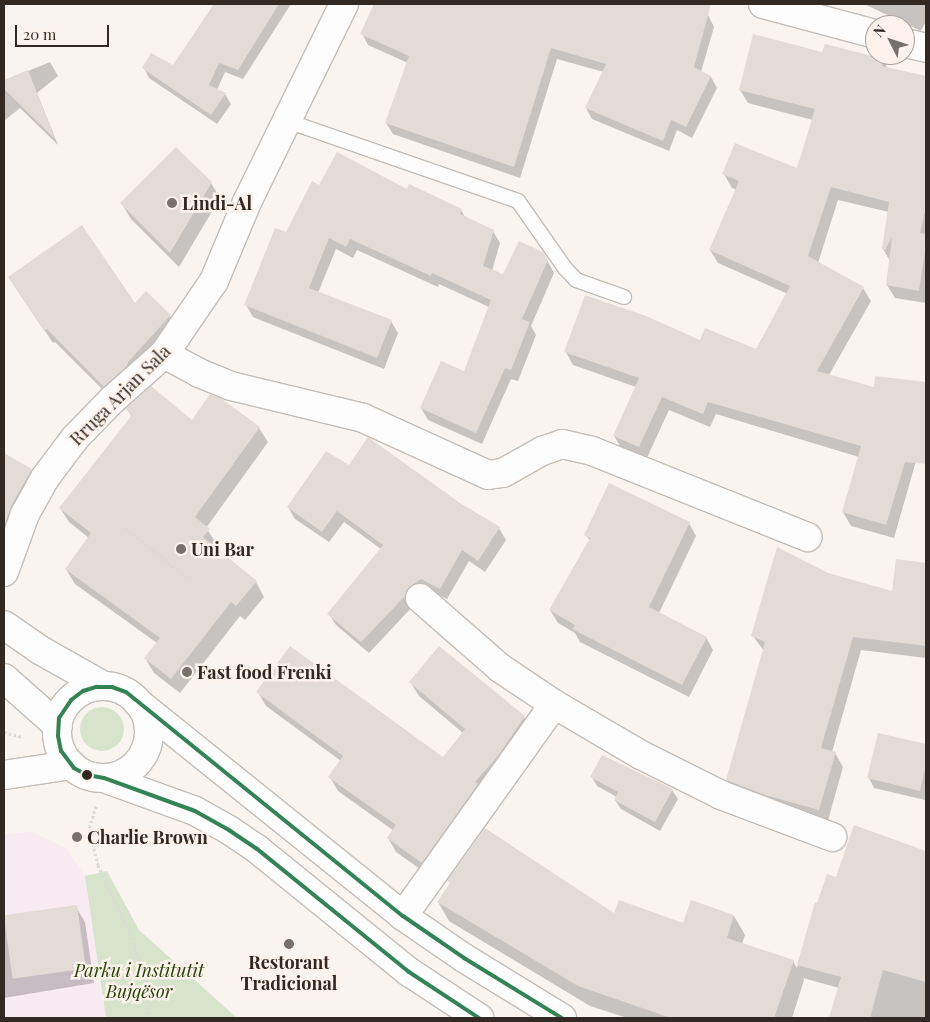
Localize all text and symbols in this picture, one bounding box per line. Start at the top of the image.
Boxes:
scale bar [18,15,111,47]
north arrow [865,15,915,65]
text: N [869,20,890,41]
text: 20 m [23,24,56,44]
place label: Lindi-Al [182,192,252,214]
marker: Lindi-Al [166,197,178,209]
street label: Rruga Arjan Sala [65,340,175,450]
place label: Uni Bar [191,538,254,560]
marker: Uni Bar [175,543,187,555]
place label: Fast food Frenki [197,661,332,683]
marker: Fast food Frenki [181,666,193,678]
unlabelled marker [82,770,92,780]
place label: Charlie Brown [87,826,208,848]
marker: Charlie Brown [71,831,83,843]
marker: Restorant Tradicional [283,938,295,950]
place label: Restorant Tradicional [241,952,337,994]
park label: Parku i Institutit Bujqësor [74,960,204,1002]

